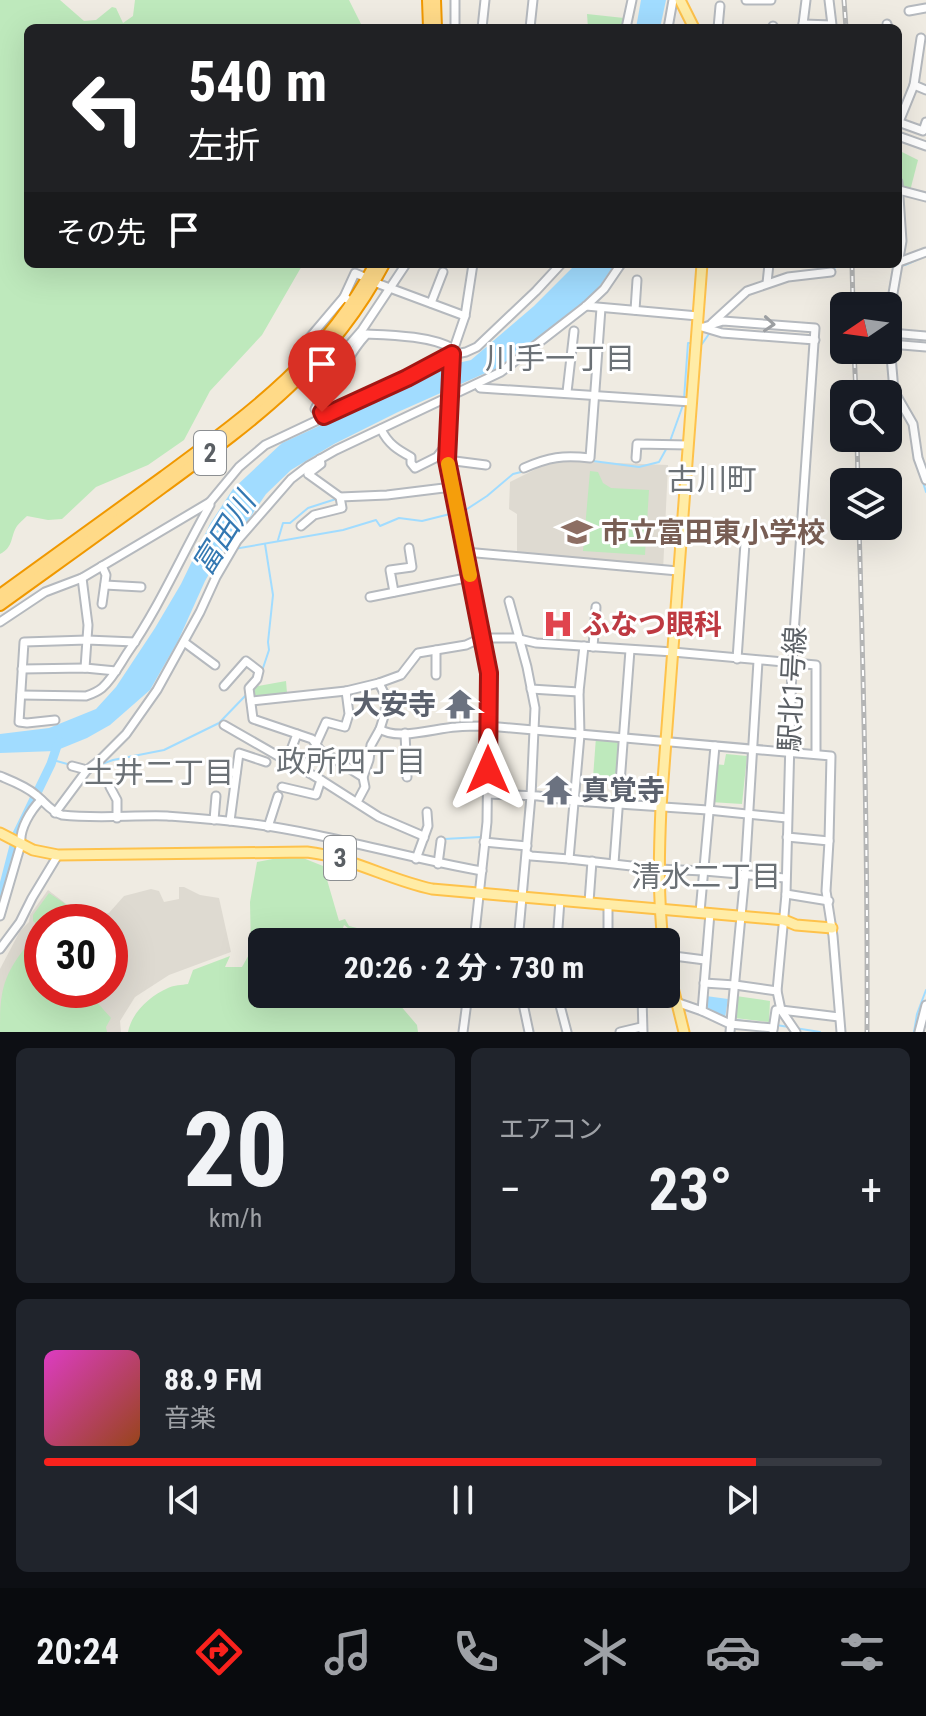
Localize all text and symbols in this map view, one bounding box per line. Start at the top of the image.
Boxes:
text: 540 m [188,49,327,115]
icon: left [56,56,160,160]
text: 左折 [188,125,260,167]
icon: arrive [162,208,206,252]
text: その先 [56,215,146,250]
north arrow [830,292,902,364]
map controls [830,292,902,540]
one-way arrow [763,315,776,332]
pin [288,330,356,412]
district label: 川手一丁目 [485,341,635,376]
icon: arrive [300,342,344,386]
button: search [830,380,902,452]
road number: 2 [194,431,226,475]
district label: 古川町 [667,462,757,497]
button: layers [830,468,902,540]
water label: 富田川 [185,484,264,581]
school or university icon: 市立富田東小学校 [560,515,594,549]
place label: 市立富田東小学校 [601,516,825,549]
hospital icon: ふなつ眼科 [541,607,575,641]
place label: ふなつ眼科 [582,608,722,641]
street label: 駅北1号線 [773,625,812,753]
temple icon: 大安寺 [443,687,477,721]
place label: 大安寺 [352,688,436,721]
position arrow [446,728,530,812]
district label: 政所四丁目 [276,744,426,779]
district label: 土井二丁目 [84,755,234,790]
temple icon: 真覚寺 [540,773,574,807]
place label: 真覚寺 [581,774,665,807]
road number: 3 [324,836,356,880]
district label: 清水二丁目 [631,859,781,894]
speed limit sign: 30 [24,904,128,1008]
text: 20:26 · 2 分 · 730 m [344,950,584,985]
text: 20 [183,1090,288,1211]
text: エアコン [499,1114,603,1144]
text: 23° [649,1154,733,1225]
text: − [499,1164,521,1216]
text: + [860,1164,882,1216]
text: km/h [209,1203,262,1233]
text: 88.9 FM [164,1362,262,1397]
text: 音楽 [164,1403,216,1433]
icon: previous [162,1478,206,1522]
icon: pause [441,1478,485,1522]
icon: next [720,1478,764,1522]
icon: directions [191,1624,247,1680]
icon: music [320,1624,376,1680]
icon: phone [448,1624,504,1680]
icon: climate [577,1624,633,1680]
icon: car [705,1624,761,1680]
icon: filters [834,1624,890,1680]
text: 20:24 [36,1631,119,1673]

